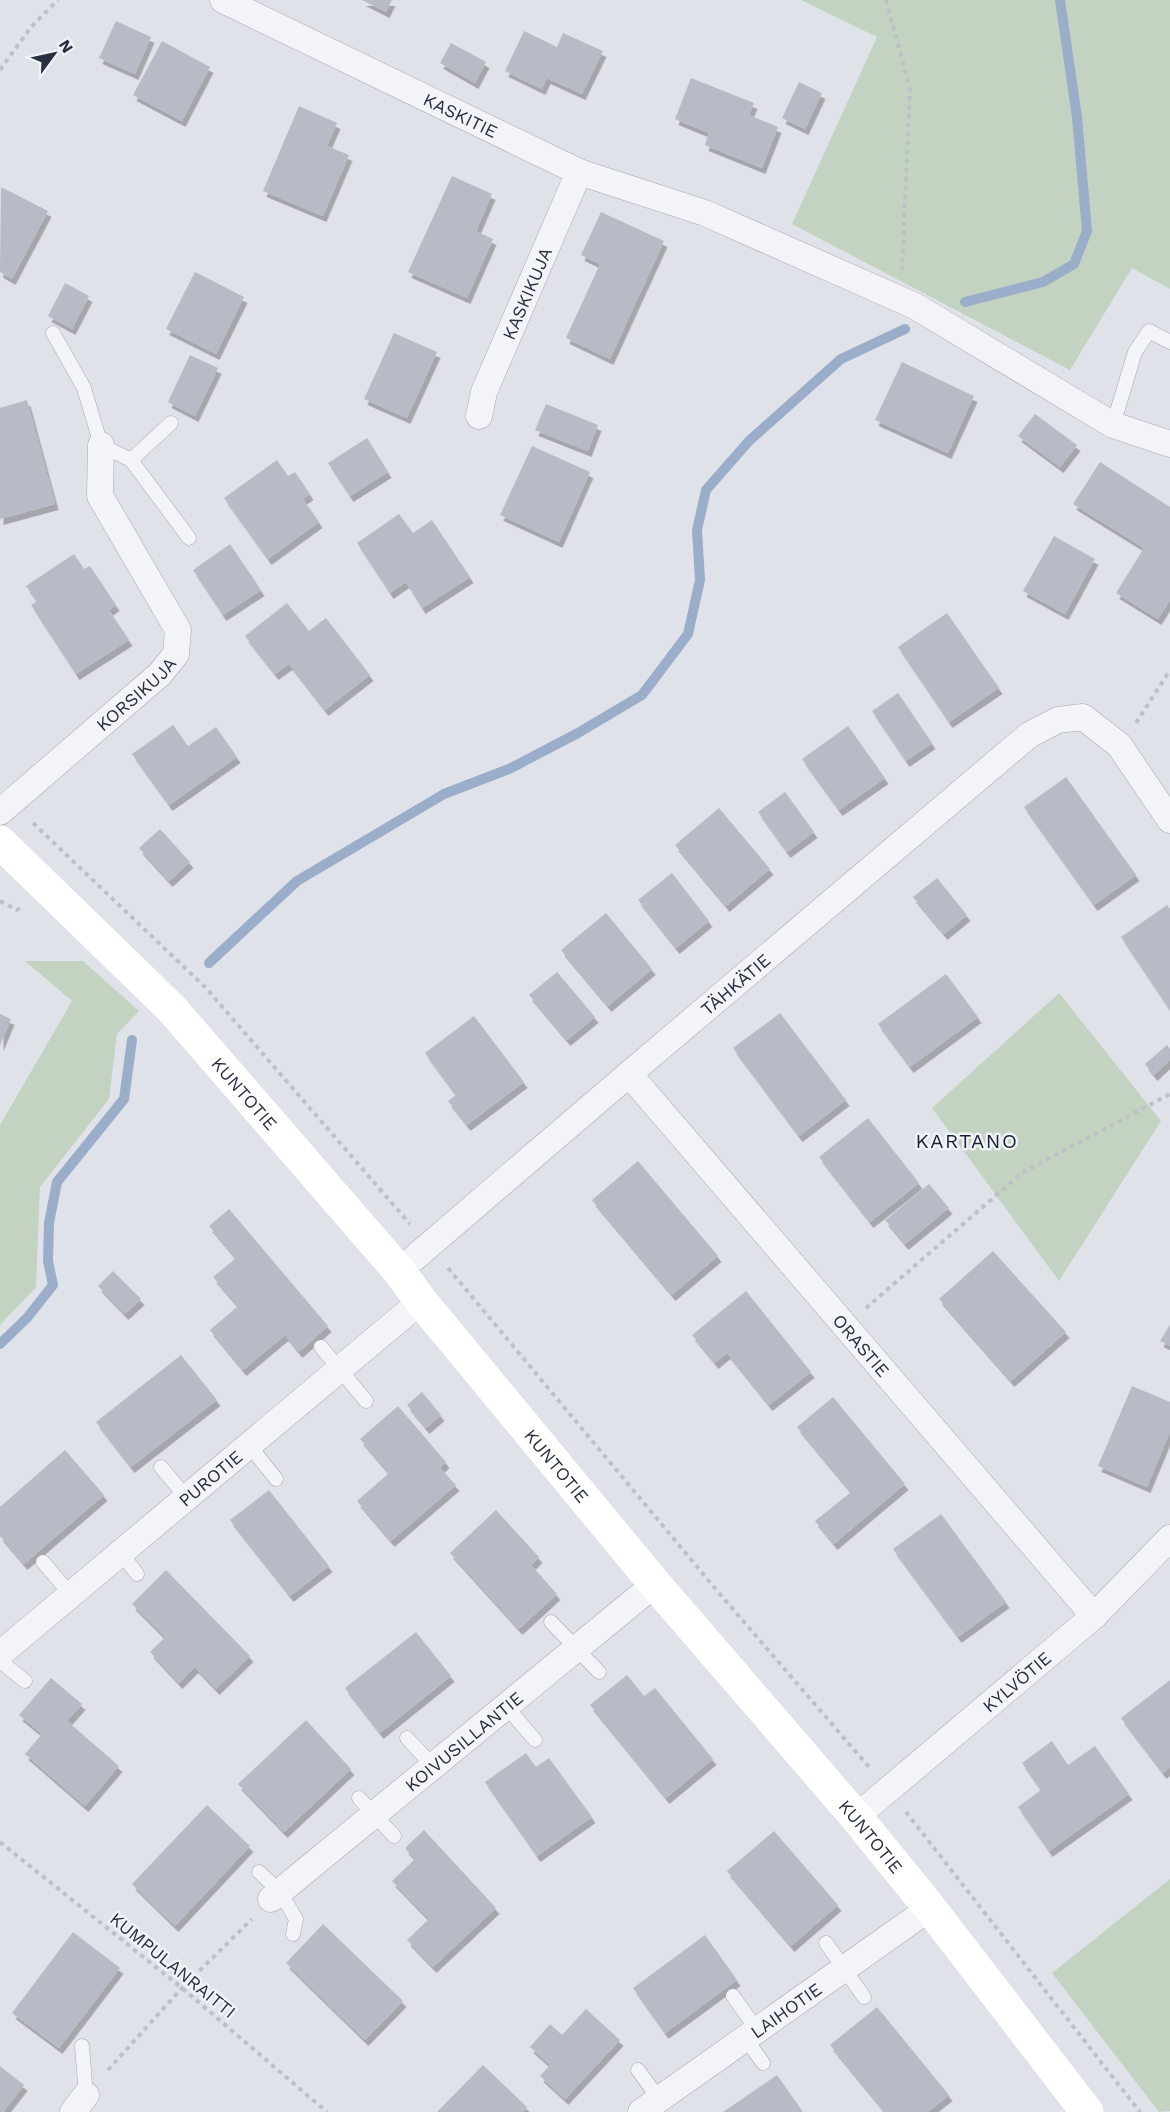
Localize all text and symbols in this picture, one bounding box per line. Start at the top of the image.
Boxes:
north arrow [24,24,84,84]
text: N [55,36,77,56]
street label: KASKITIE [420,88,501,142]
street label: KASKIKUJA [497,244,556,343]
street label: KORSIKUJA [92,653,180,735]
street label: TÄHKÄTIE [696,949,774,1019]
street label: KUNTOTIE [208,1053,282,1134]
district label: KARTANO [916,1129,1018,1153]
street label: ORASTIE [829,1309,894,1381]
street label: KUNTOTIE [521,1424,593,1506]
street label: PUROTIE [174,1445,246,1511]
street label: KYLVÖTIE [978,1647,1055,1716]
street label: KOIVUSILLANTIE [401,1687,526,1795]
street label: KUNTOTIE [835,1795,908,1877]
street label: KUMPULANRAITTI [106,1908,240,2022]
street label: LAIHOTIE [746,1978,825,2042]

